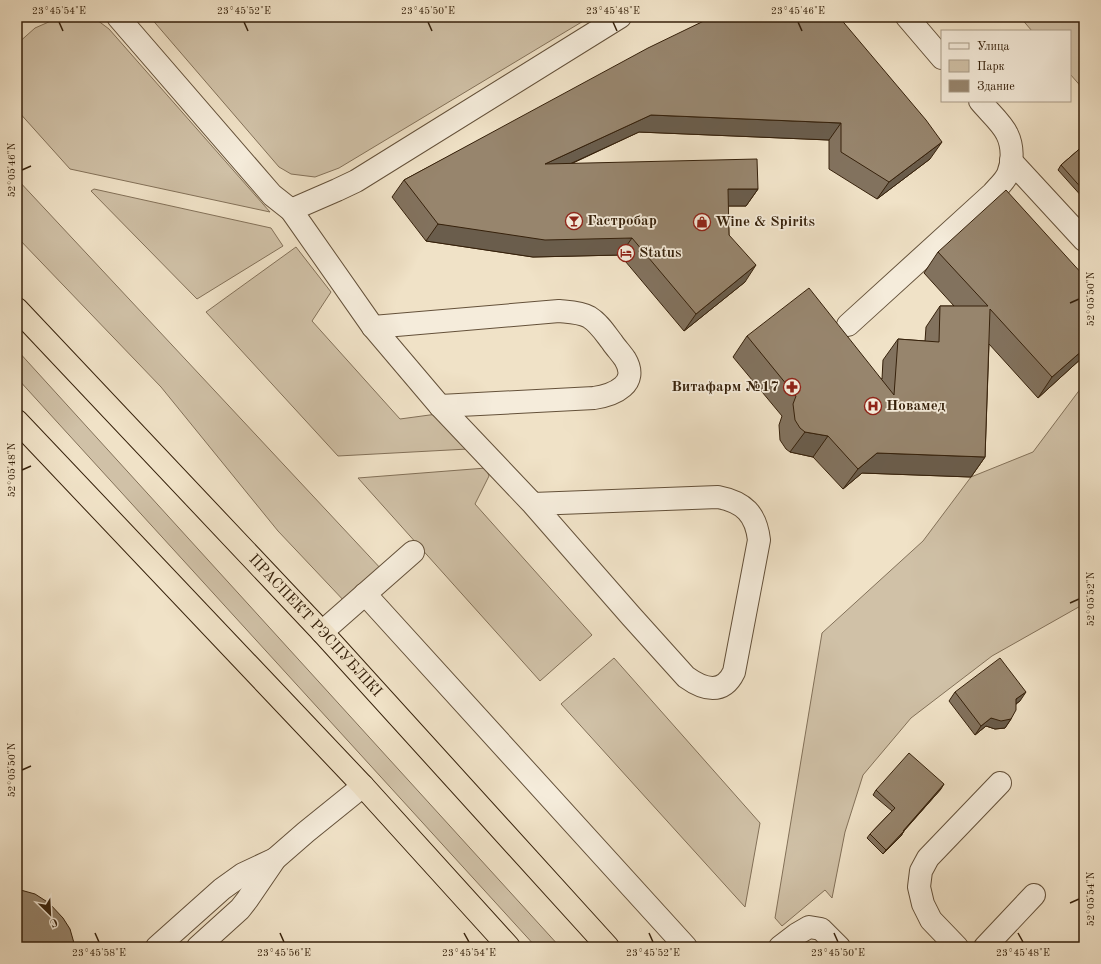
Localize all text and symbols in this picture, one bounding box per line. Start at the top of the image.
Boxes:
text: 23°45'54"E [32,6,86,16]
text: 23°45'52"E [217,6,271,16]
text: 23°45'50"E [401,6,455,16]
text: 23°45'48"E [586,6,640,16]
text: 23°45'46"E [771,6,825,16]
legend [941,30,1071,102]
text: Улица [977,41,1010,53]
text: Парк [977,61,1005,73]
text: Здание [977,81,1015,93]
text: 52°05'46"N [7,142,17,197]
bar icon: Гастробар [564,211,584,231]
shop icon: Wine & Spirits [692,212,712,232]
place label: Гастробар [587,214,657,229]
place label: Wine & Spirits [715,215,815,230]
hotel icon: Status [616,243,636,263]
place label: Status [639,246,682,261]
text: 52°05'50"N [1086,271,1096,326]
pharmacy icon: Витафарм №17 [782,377,802,397]
place label: Витафарм №17 [671,380,779,395]
hospital icon: Новамед [863,396,883,416]
place label: Новамед [886,399,946,414]
text: 52°05'48"N [7,442,17,497]
street label: ПРАСПЕКТ РЭСПУБЛІКІ [246,552,385,700]
text: 52°05'52"N [1086,571,1096,626]
text: 52°05'50"N [7,742,17,797]
text: 52°05'54"N [1086,871,1096,926]
north arrow [30,894,70,934]
text: С [48,915,59,928]
text: 23°45'58"E [72,948,126,958]
text: 23°45'56"E [257,948,311,958]
text: 23°45'54"E [442,948,496,958]
text: 23°45'52"E [626,948,680,958]
text: 23°45'50"E [811,948,865,958]
text: 23°45'48"E [996,948,1050,958]

